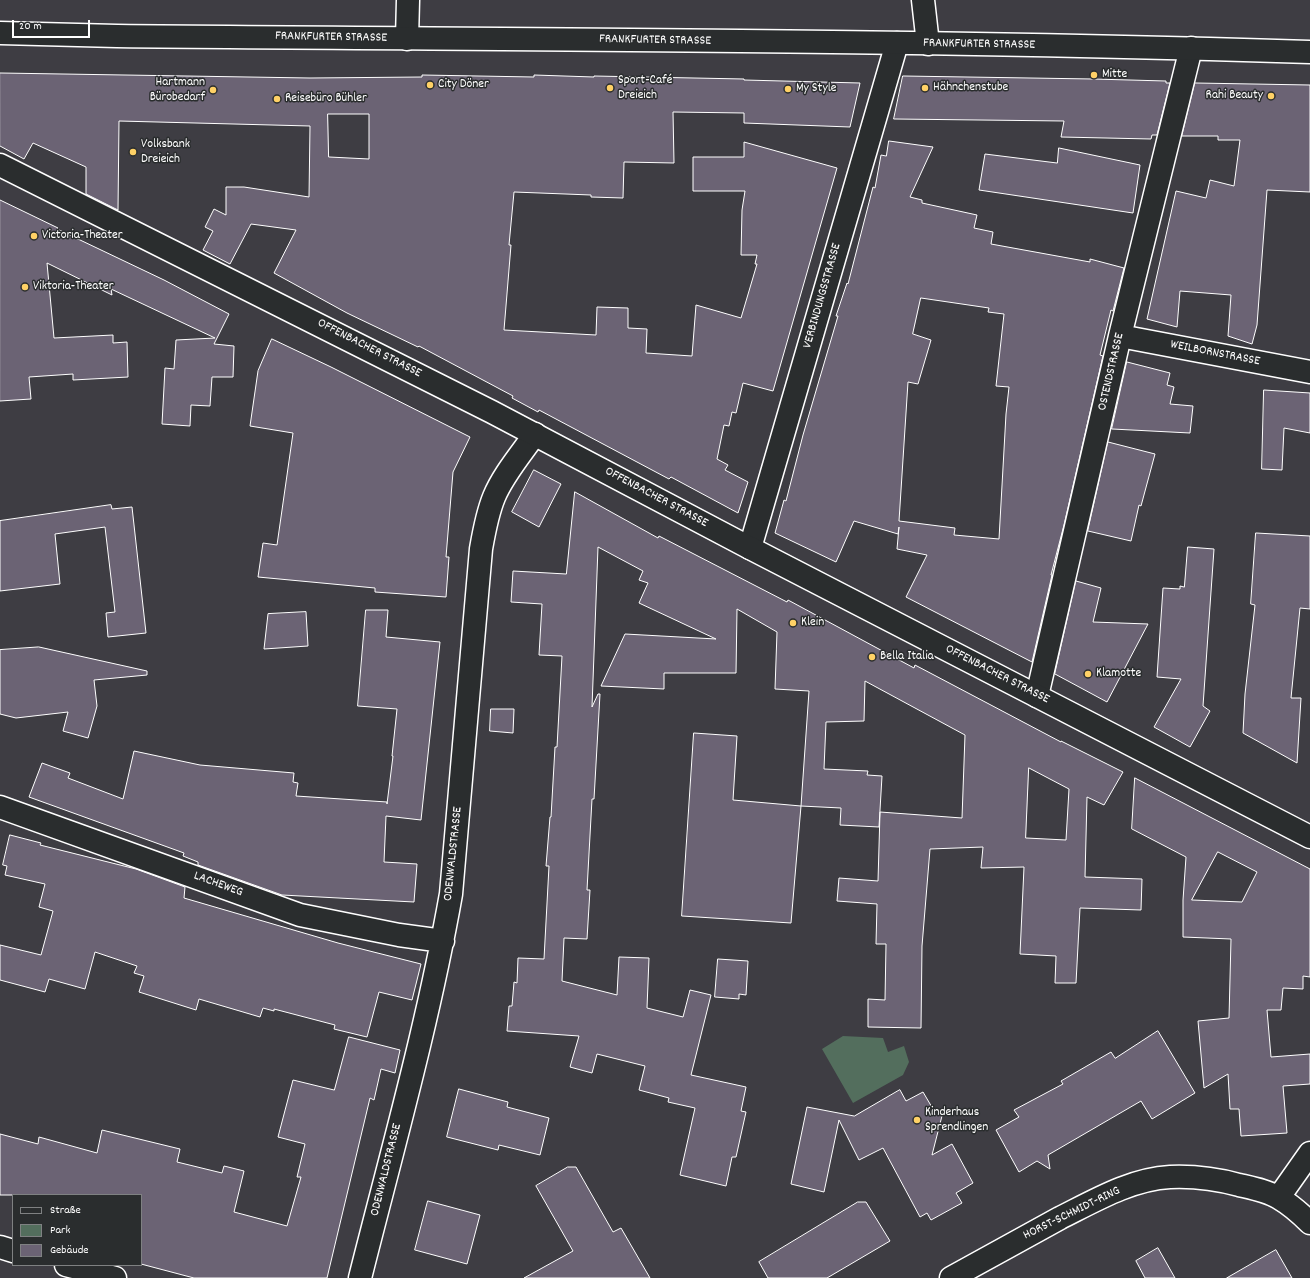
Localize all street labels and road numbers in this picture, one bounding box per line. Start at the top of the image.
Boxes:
street label: FRANKFURTER STRASSE [275,29,387,47]
street label: FRANKFURTER STRASSE [599,32,711,50]
street label: FRANKFURTER STRASSE [923,36,1035,54]
street label: VERBINDUNGSSTRASSE [801,242,845,350]
street label: OFFENBACHER STRASSE [314,316,424,382]
street label: OSTENDSTRASSE [1095,332,1129,412]
street label: WEILBORNSTRASSE [1169,338,1261,370]
street label: OFFENBACHER STRASSE [602,464,710,532]
street label: OFFENBACHER STRASSE [942,642,1052,708]
street label: ODENWALDSTRASSE [441,806,467,902]
street label: LACHEWEG [191,869,245,901]
street label: ODENWALDSTRASSE [368,1122,406,1218]
street label: HORST-SCHMIDT-RING [1021,1184,1123,1244]

